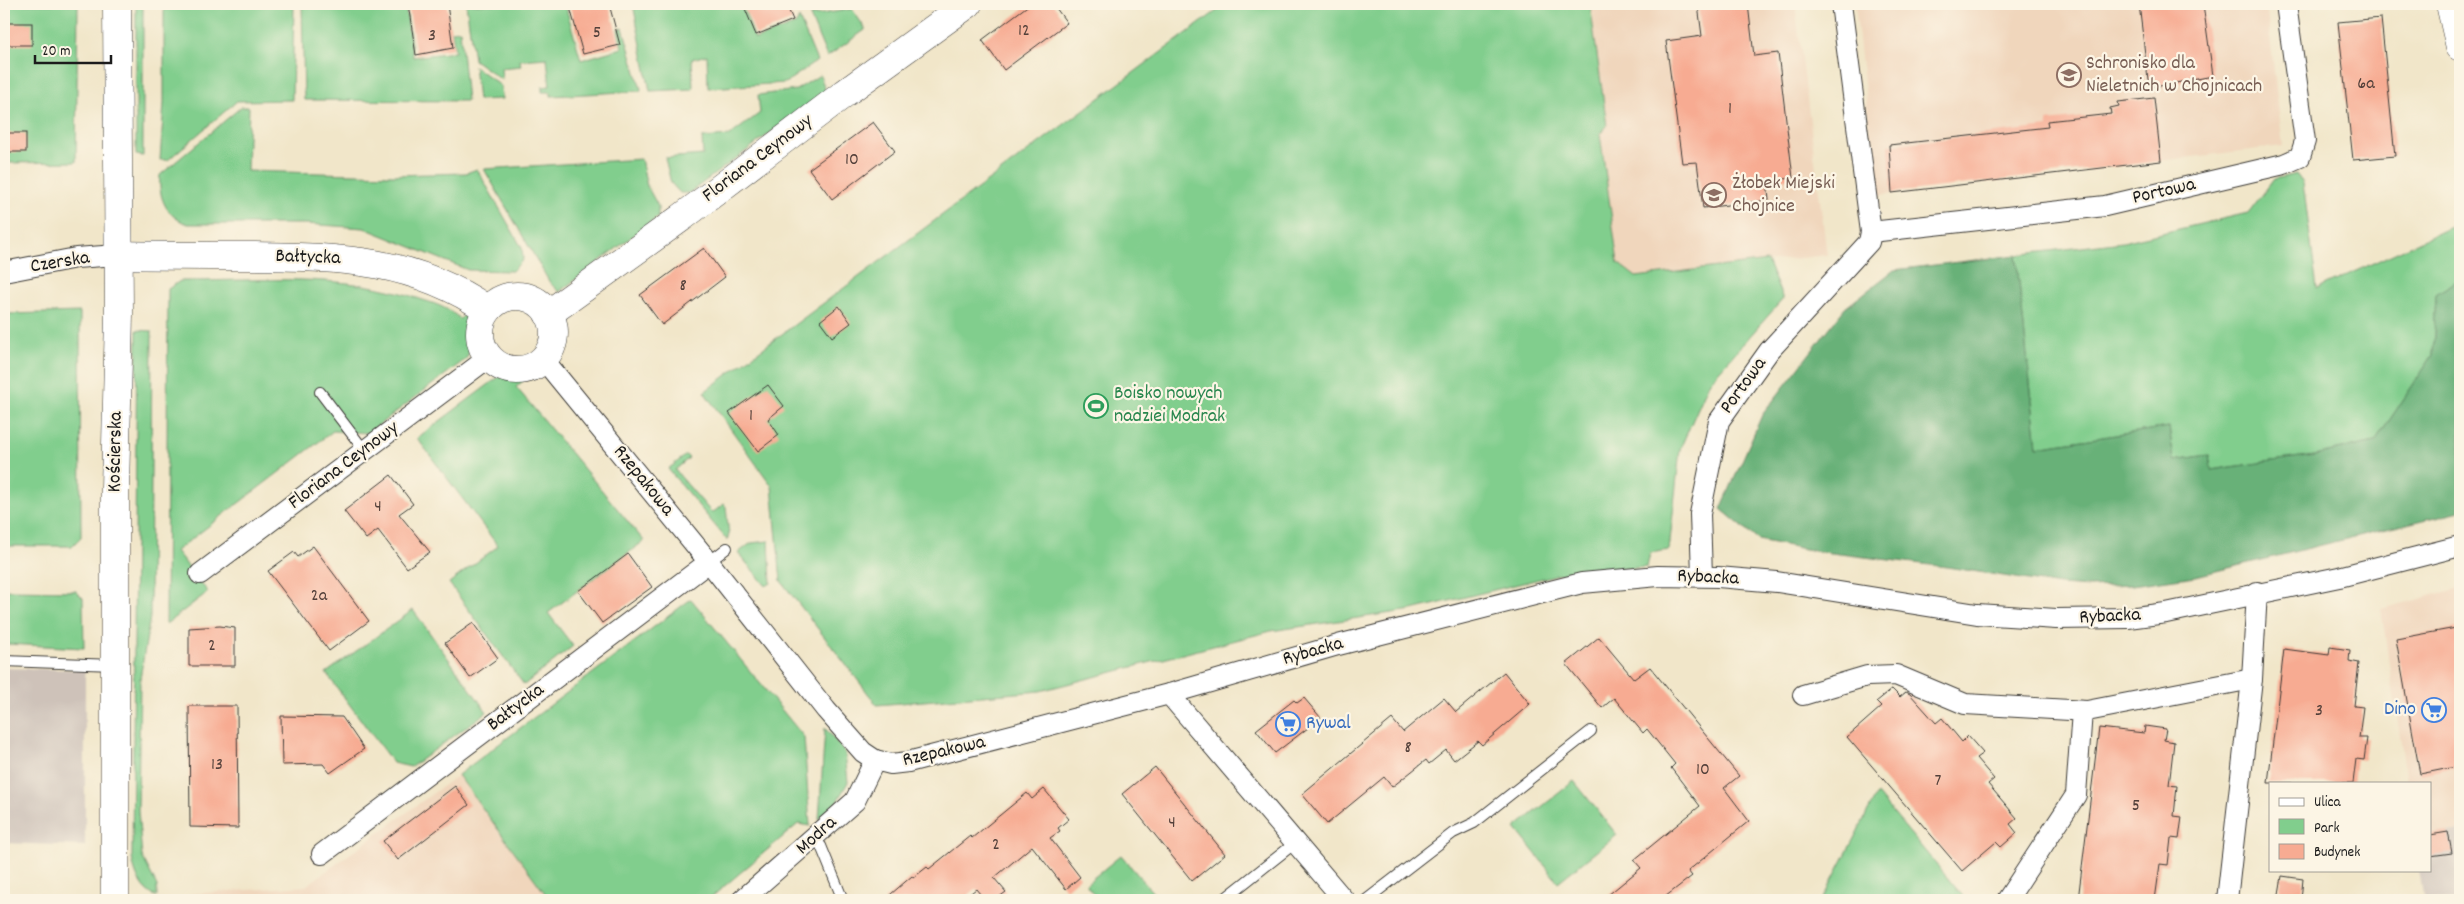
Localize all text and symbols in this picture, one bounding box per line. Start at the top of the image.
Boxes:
house number: 12 [1018,19,1030,44]
house number: 5 [593,21,601,46]
house number: 3 [428,24,436,49]
scale bar [35,32,111,64]
text: 20 m [42,41,70,63]
place label: Schronisko dla Nieletnich w Chojnicach [2086,50,2262,101]
school or university icon: Schronisko dla Nieletnich w Chojnicach [2056,62,2082,88]
house number: 6a [2357,72,2375,97]
house number: 1 [1728,97,1732,122]
street label: Floriana Ceynowy [697,108,820,210]
house number: 10 [845,148,859,173]
place label: Żłobek Miejski Chojnice [1732,170,1835,221]
street label: Portowa [2130,171,2199,213]
school or university icon: Żłobek Miejski Chojnice [1701,182,1727,208]
street label: Bałtycka [275,243,342,273]
street label: Czerska [28,244,92,281]
house number: 8 [679,274,687,299]
street label: Portowa [1714,351,1774,420]
place label: Boisko nowych nadziei Modrak [1114,380,1225,431]
sports icon: Boisko nowych nadziei Modrak [1083,393,1109,419]
house number: 1 [749,404,753,429]
street label: Kościerska [101,411,131,493]
street label: Floriana Ceynowy [283,415,406,517]
street label: Rzepakowa [606,440,681,523]
house number: 4 [374,495,382,520]
street label: Rybacka [1677,562,1740,594]
house number: 2a [311,584,328,609]
street label: Rybacka [2079,601,2142,633]
street label: Rybacka [1280,630,1347,674]
house number: 2 [208,634,216,659]
street label: Bałtycka [482,677,551,739]
place label: Dino [2384,696,2416,724]
supermarket icon: Dino [2421,697,2447,723]
house number: 3 [2315,699,2323,724]
place label: Rywal [1306,710,1351,738]
supermarket icon: Rywal [1275,711,1301,737]
street label: Rzepakowa [900,729,989,775]
house number: 8 [1404,736,1412,761]
house number: 13 [211,753,223,778]
house number: 10 [1696,758,1710,783]
house number: 7 [1935,769,1942,794]
legend [2269,782,2432,872]
text: Ulica [2314,792,2342,814]
house number: 5 [2132,794,2140,819]
street label: Modra [790,810,844,862]
house number: 4 [1168,811,1176,836]
text: Park [2314,818,2340,840]
house number: 2 [992,833,1000,858]
text: Budynek [2314,842,2360,864]

